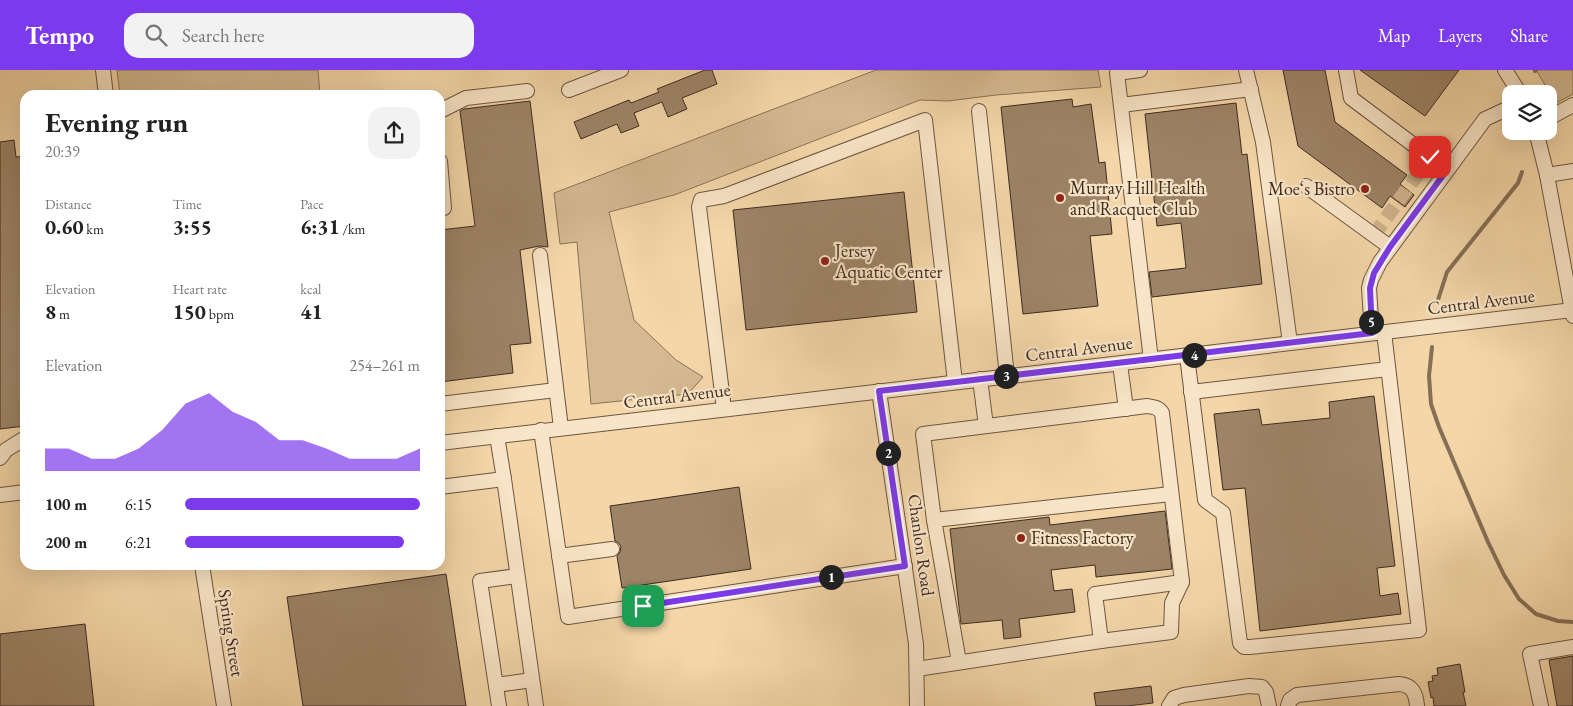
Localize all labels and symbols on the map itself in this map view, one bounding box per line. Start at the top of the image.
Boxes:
pin [1409,136,1451,178]
place label: Murray Hill Health and Racquet Club [1070,176,1205,220]
place label: Moe‘s Bistro [1268,177,1355,200]
marker: Moe‘s Bistro [1359,183,1371,195]
marker: Murray Hill Health and Racquet Club [1054,192,1066,204]
place label: Jersey Aquatic Center [833,239,943,283]
marker: Jersey Aquatic Center [819,255,831,267]
street label: Central Avenue [1426,284,1536,319]
pin: 5 [1358,310,1384,334]
street label: Central Avenue [1024,331,1134,366]
pin: 4 [1182,342,1206,368]
pin: 3 [994,364,1018,388]
street label: Central Avenue [622,378,732,413]
pin: 2 [876,440,900,466]
street label: Chanlon Road [903,492,940,598]
place label: Fitness Factory [1031,526,1134,549]
marker: Fitness Factory [1015,532,1027,544]
pin: 1 [818,564,844,590]
pin [622,585,664,627]
street label: Spring Street [213,587,250,679]

